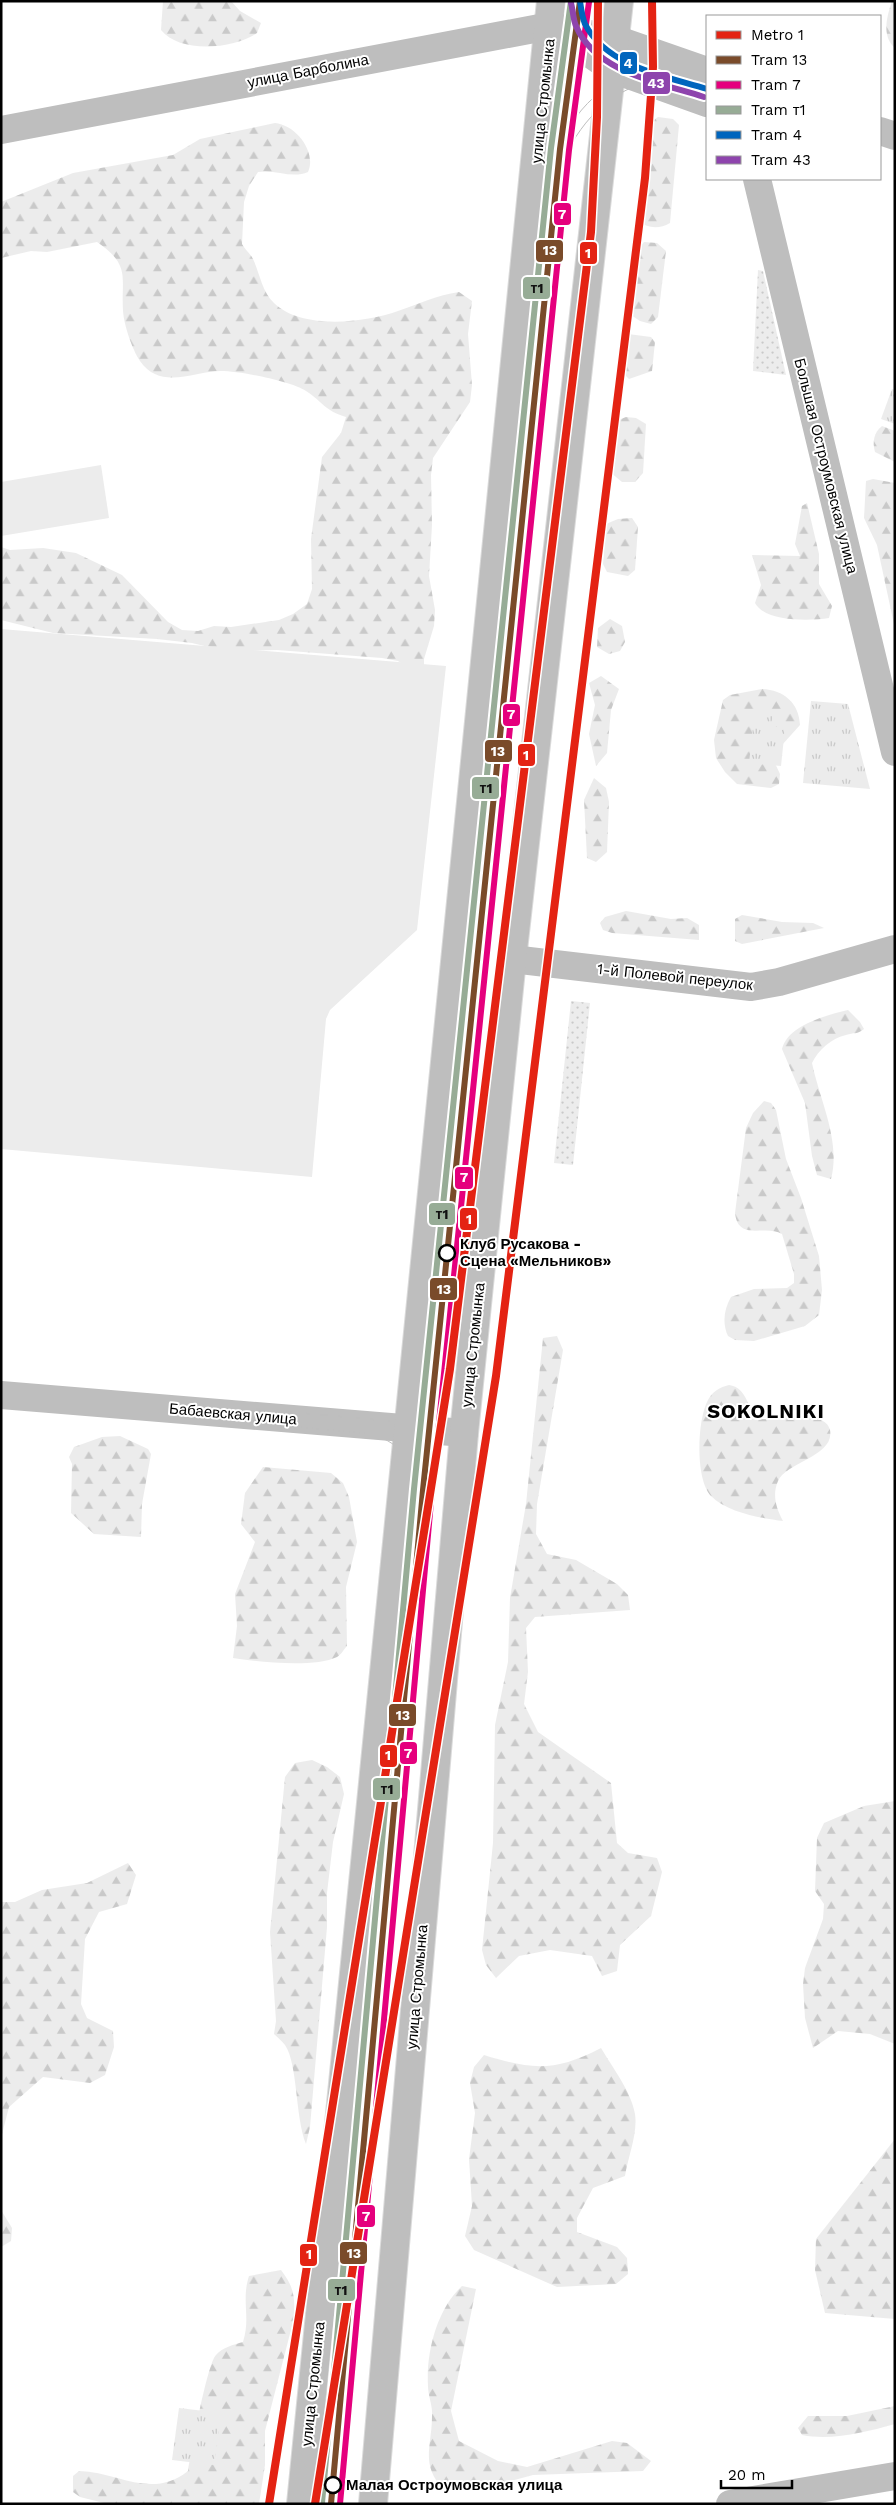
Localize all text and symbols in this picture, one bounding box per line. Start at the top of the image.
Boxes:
legend [706,15,881,180]
text: Metro 1 [751,26,804,44]
street label: улица Стромынка [527,37,559,164]
street label: улица Барболина [246,50,371,92]
line badge: 4 [619,51,638,75]
text: Tram 13 [751,51,807,69]
text: 4 [623,55,633,71]
line badge: 43 [642,71,671,95]
text: 43 [647,75,665,91]
text: Tram 7 [751,76,801,94]
text: Tram т1 [751,101,806,119]
text: Tram 4 [751,126,802,144]
text: Tram 43 [751,151,811,169]
line badge: 7 [553,202,572,226]
text: 7 [558,206,567,222]
line badge: 13 [535,239,564,263]
line badge: 1 [579,241,598,265]
text: 13 [543,242,557,258]
text: 1 [585,245,591,261]
line badge: т1 [522,276,551,300]
text: т1 [531,280,543,296]
street label: Большая Остроумовская улица [790,356,862,576]
line badge: 7 [502,703,521,727]
text: 7 [507,706,516,722]
line badge: 13 [484,739,513,763]
text: 13 [491,743,505,759]
line badge: 1 [517,743,536,767]
text: 1 [523,747,529,763]
line badge: т1 [471,776,500,800]
text: т1 [480,780,492,796]
street label: 1-й Полевой переулок [596,960,754,994]
line badge: 7 [454,1166,474,1190]
text: 7 [460,1169,469,1185]
line badge: т1 [428,1202,456,1226]
text: т1 [436,1206,448,1222]
line badge: 1 [459,1207,478,1231]
text: 1 [466,1211,472,1227]
place label: Клуб Русакова - Сцена «Мельников» [460,1235,611,1270]
marker: Клуб Русакова - Сцена «Мельников» [438,1244,456,1262]
line badge: 13 [429,1277,458,1301]
text: 13 [437,1281,451,1297]
street label: улица Стромынка [457,1281,489,1408]
street label: Бабаевская улица [168,1399,298,1429]
district label: SOKOLNIKI [707,1399,825,1423]
line badge: 13 [388,1703,417,1727]
text: 13 [396,1707,410,1723]
line badge: 7 [399,1741,418,1765]
line badge: 1 [379,1744,398,1768]
text: 7 [404,1745,413,1761]
text: 1 [385,1747,391,1763]
line badge: т1 [372,1777,401,1801]
text: т1 [381,1781,393,1797]
street label: улица Стромынка [403,1923,431,2050]
line badge: 7 [356,2204,376,2228]
text: 7 [362,2208,371,2224]
line badge: 13 [339,2241,368,2265]
line badge: 1 [299,2243,318,2267]
text: 13 [347,2245,361,2261]
text: 1 [306,2246,312,2262]
line badge: т1 [327,2278,356,2302]
text: т1 [335,2282,347,2298]
street label: улица Стромынка [297,2320,329,2447]
scale bar [721,2458,792,2490]
text: 20 m [728,2466,766,2484]
marker: Малая Остроумовская улица [324,2476,342,2494]
place label: Малая Остроумовская улица [346,2476,563,2494]

